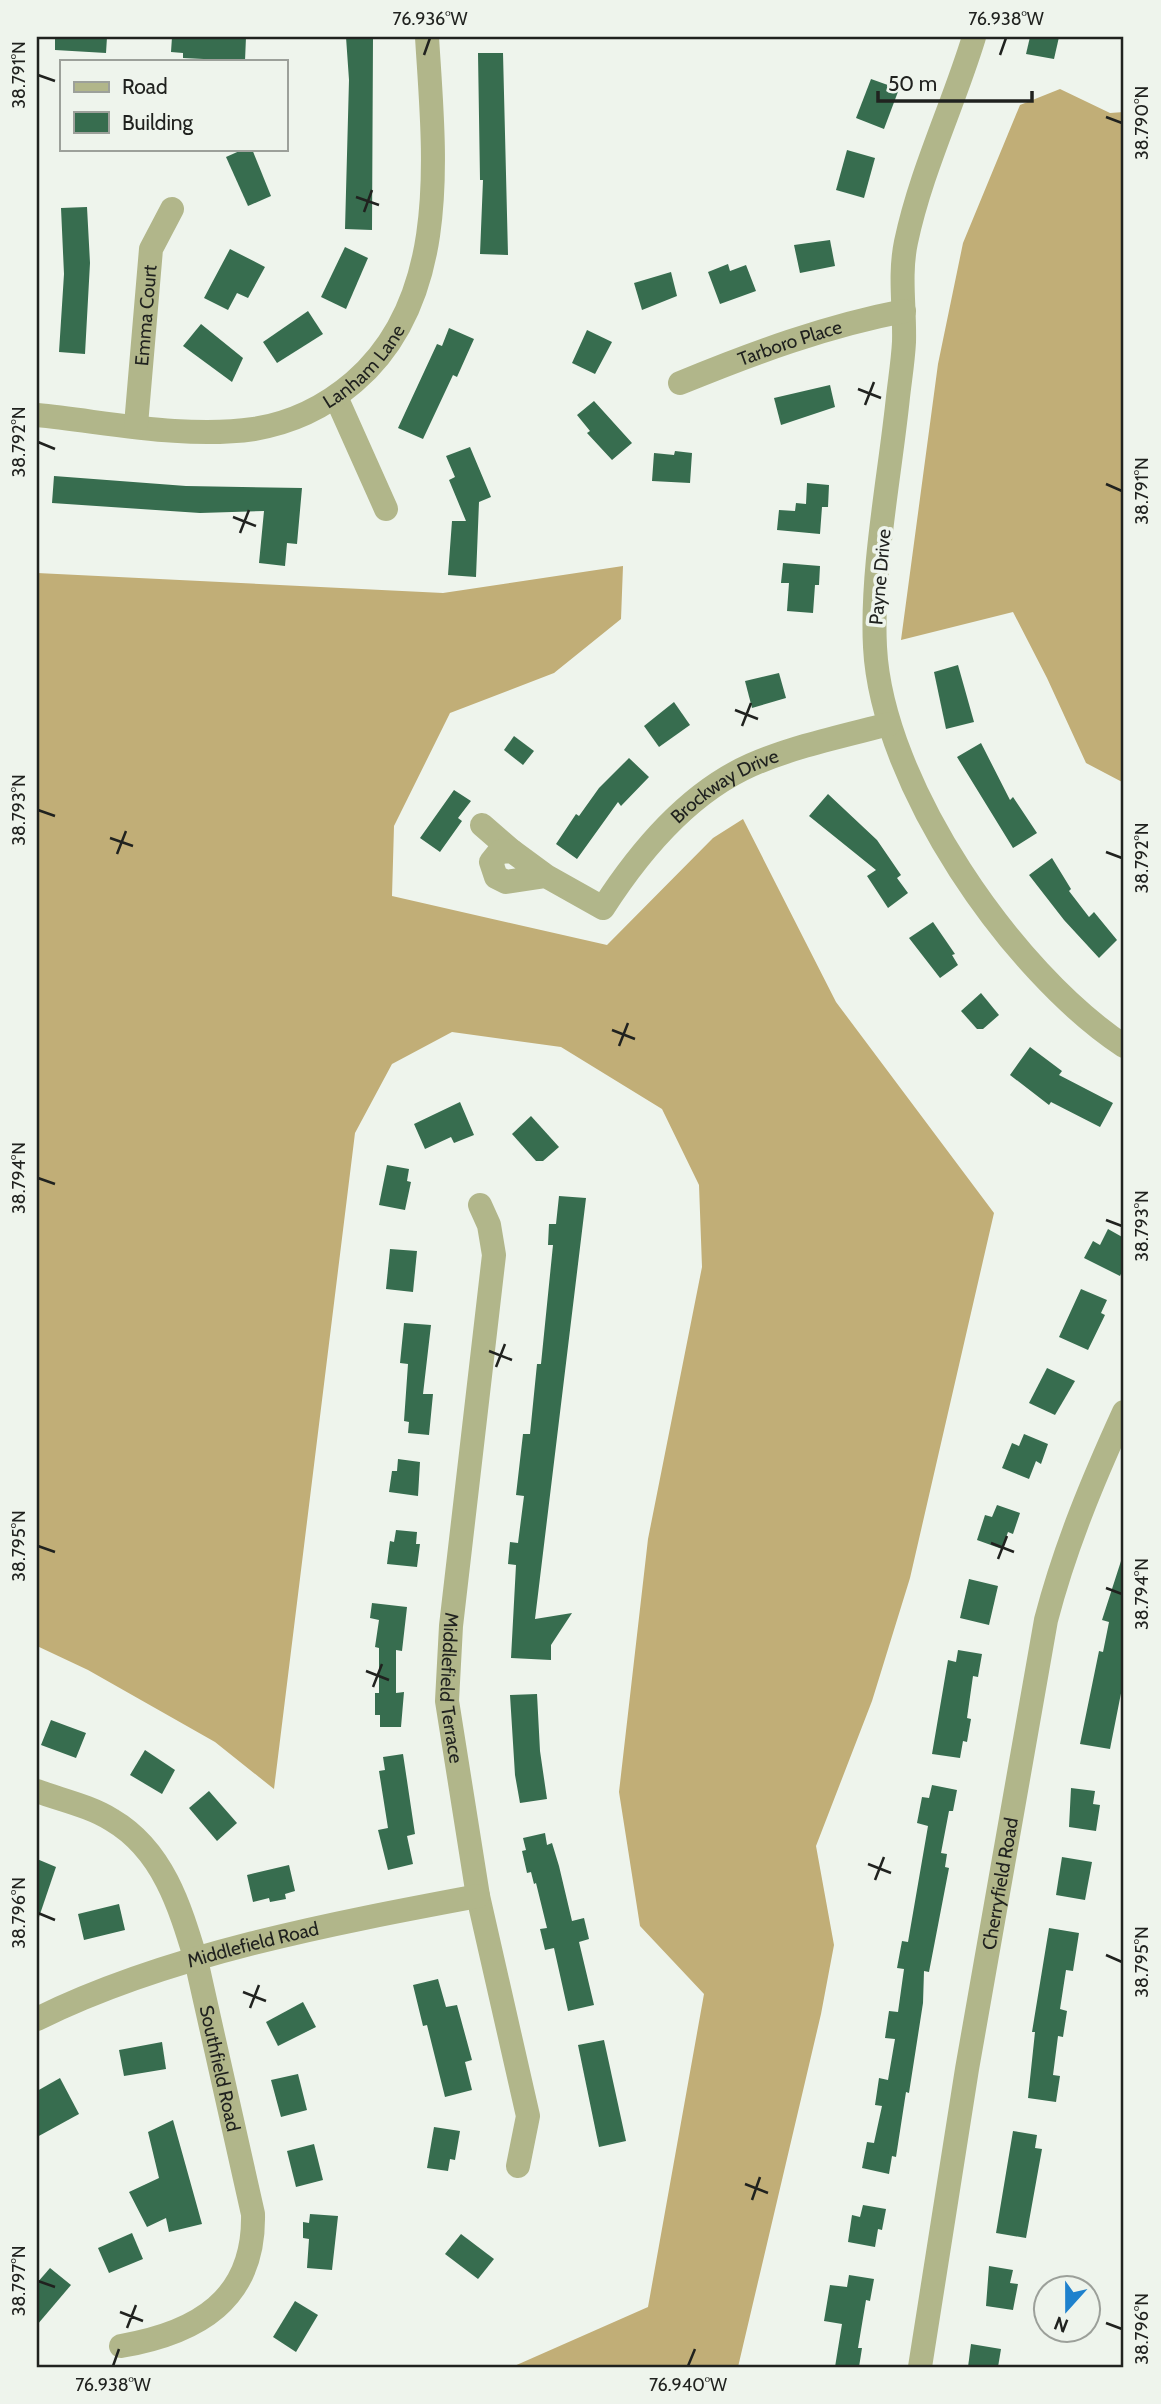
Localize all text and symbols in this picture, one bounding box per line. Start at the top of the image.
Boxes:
text: 76.936°W [393,8,467,30]
text: 76.938°W [968,8,1044,30]
text: 38.791°N [8,41,30,109]
legend [60,60,287,150]
scale bar [878,60,1032,104]
text: 50 m [888,71,937,96]
text: Road [122,74,168,99]
text: 38.790°N [1131,86,1153,160]
text: Building [122,110,194,135]
street label: Emma Court [130,263,161,367]
street label: Tarboro Place [734,315,845,371]
street label: Lanham Lane [318,320,409,413]
text: 38.792°N [8,406,30,478]
text: 38.791°N [1131,457,1153,525]
street label: Payne Drive [864,528,896,626]
street label: Brockway Drive [665,744,782,828]
text: 38.793°N [8,774,30,846]
text: 38.792°N [1131,822,1153,894]
text: 38.794°N [8,1142,30,1214]
text: 38.793°N [1131,1190,1153,1262]
text: 38.795°N [8,1510,30,1582]
text: 38.794°N [1131,1558,1153,1630]
street label: Middlefield Terrace [435,1611,468,1765]
street label: Cherryfield Road [977,1816,1023,1951]
text: 38.796°N [8,1877,30,1949]
street label: Middlefield Road [184,1916,321,1972]
text: 38.795°N [1131,1926,1153,1998]
street label: Southfield Road [195,2003,246,2134]
text: 38.797°N [8,2246,30,2316]
north arrow [1032,2274,1102,2344]
text: 38.796°N [1131,2293,1153,2365]
text: N [1051,2311,1071,2338]
text: 76.938°W [75,2374,151,2396]
text: 76.940°W [649,2374,727,2396]

